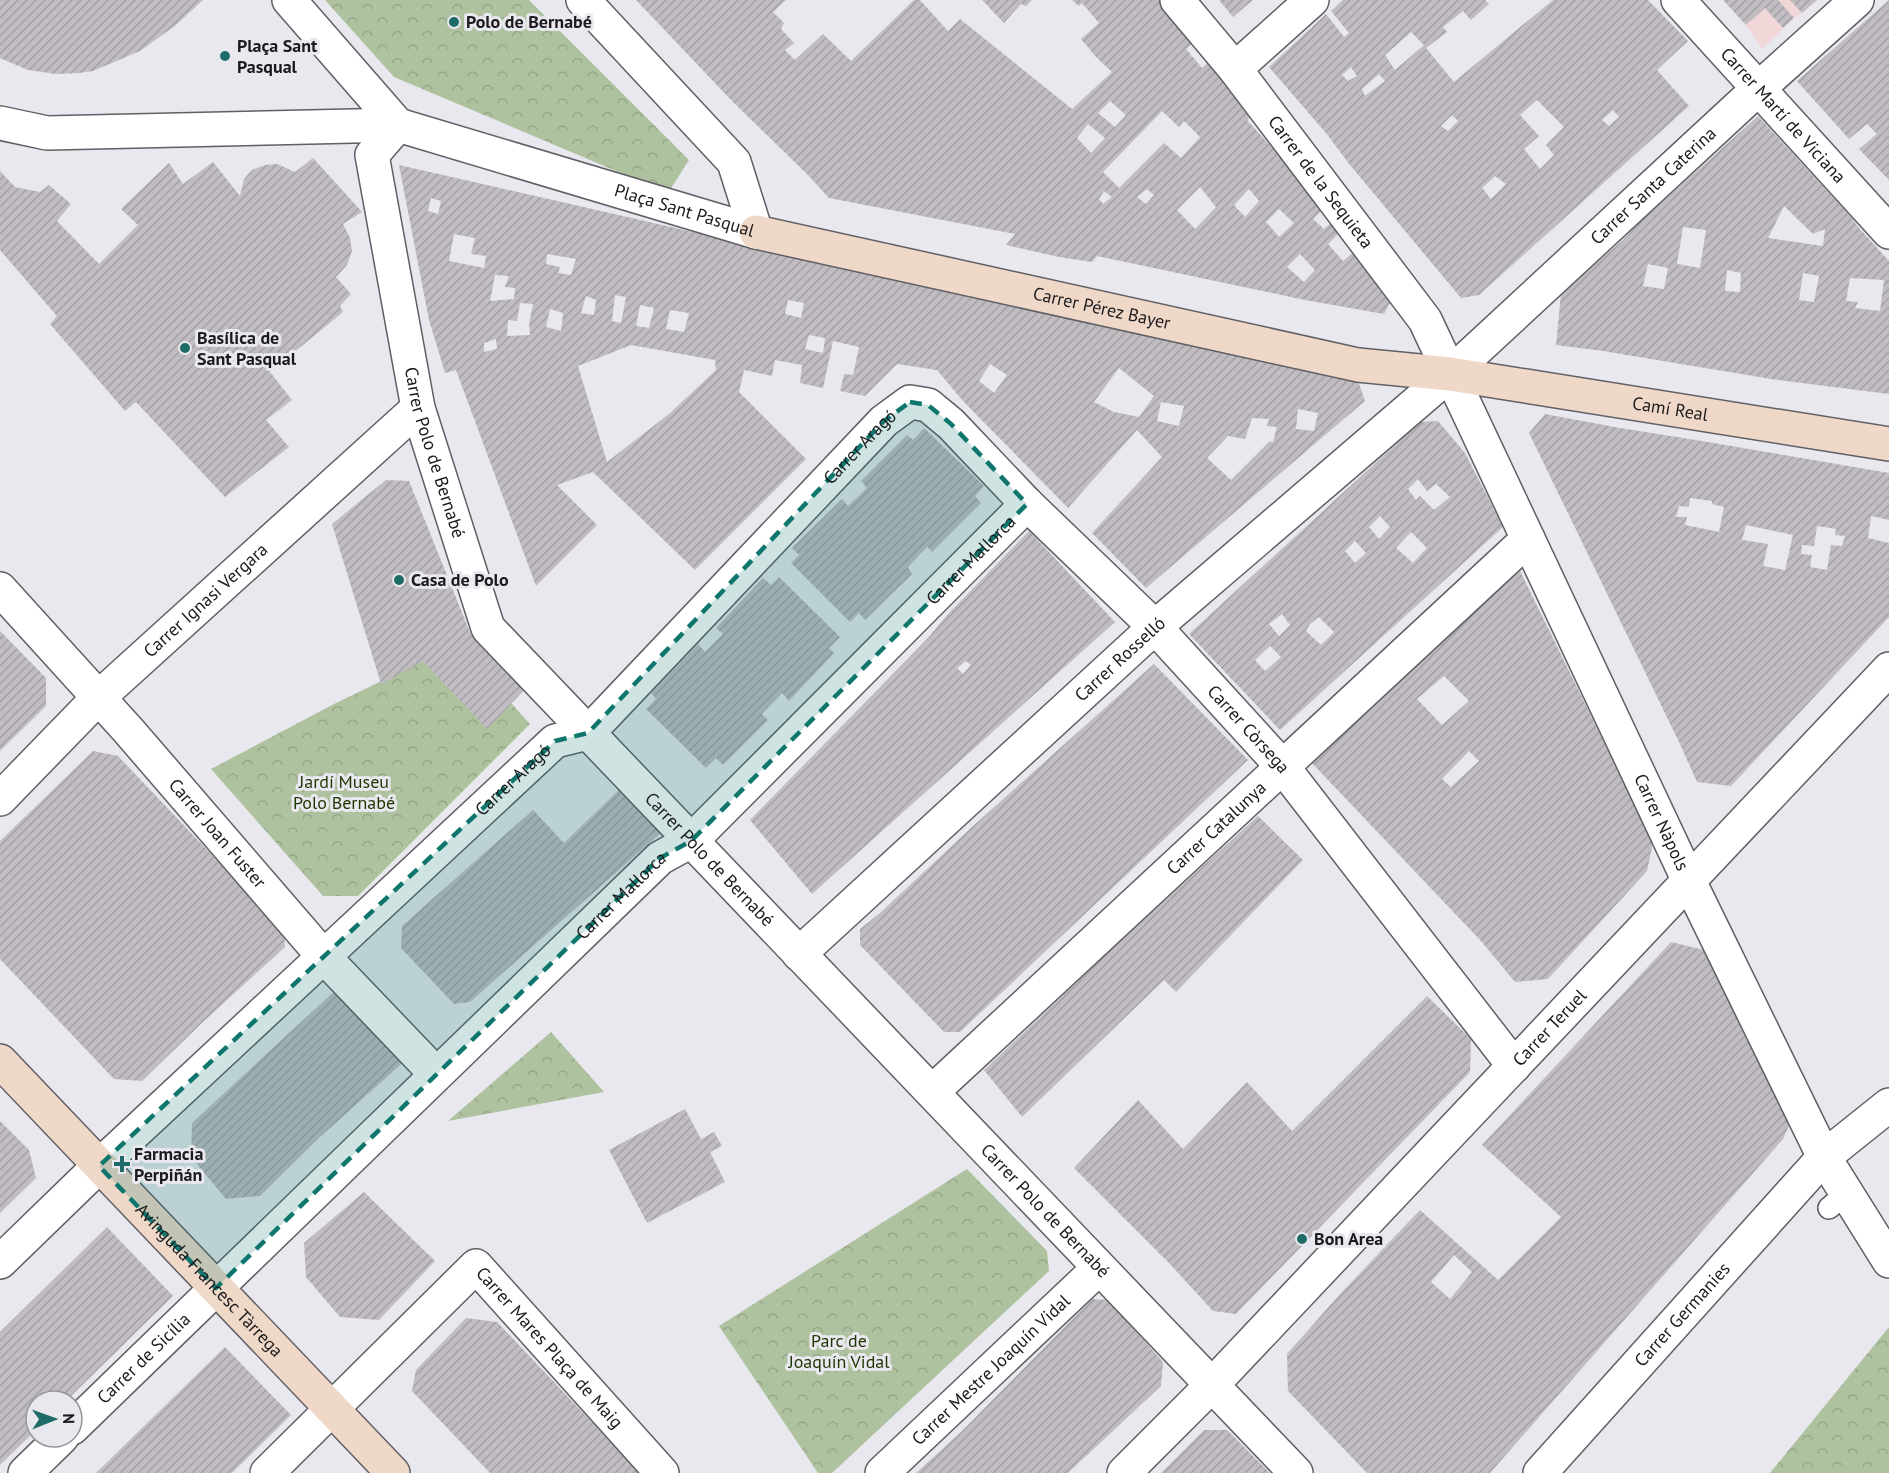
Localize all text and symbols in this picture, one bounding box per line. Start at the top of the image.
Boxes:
place label: Polo de Bernabé [466,10,592,33]
marker: Polo de Bernabé [447,15,461,29]
place label: Plaça Sant Pasqual [237,34,318,78]
street label: Carrer Martí de Viciana [1716,42,1851,188]
marker: Plaça Sant Pasqual [218,49,232,63]
street label: Carrer de la Sequieta [1263,111,1379,253]
street label: Carrer Santa Caterina [1585,122,1721,249]
street label: Plaça Sant Pasqual [612,178,758,242]
street label: Carrer Pérez Bayer [1031,282,1173,334]
place label: Basílica de Sant Pasqual [197,326,297,370]
marker: Basílica de Sant Pasqual [178,341,192,355]
street label: Carrer Polo de Bernabé [400,365,471,541]
street label: Camí Real [1631,391,1711,426]
street label: Carrer Aragó [818,404,901,489]
street label: Carrer Mallorca [921,510,1020,610]
street label: Carrer Ignasi Vergara [138,538,272,662]
place label: Casa de Polo [411,568,509,591]
marker: Casa de Polo [392,573,406,587]
street label: Carrer Rosselló [1070,611,1170,706]
street label: Carrer Còrsega [1203,680,1295,778]
street label: Carrer Aragó [470,739,556,821]
park label: Jardí Museu Polo Bernabé [293,770,395,814]
street label: Carrer Nàpols [1629,770,1694,874]
street label: Carrer Joan Fuster [164,773,271,893]
street label: Carrer Catalunya [1162,776,1271,879]
street label: Carrer Polo de Bernabé [640,787,779,931]
street label: Carrer Mallorca [571,845,670,944]
street label: Carrer Teruel [1507,984,1592,1071]
street label: Carrer Polo de Bernabé [976,1138,1115,1282]
place label: Farmacia Perpiñán [134,1142,203,1186]
marker: Farmacia Perpiñán [115,1157,129,1171]
street label: Avinguda Francesc Tàrrega [131,1198,288,1362]
place label: Bon Area [1314,1227,1383,1250]
marker: Bon Area [1295,1232,1309,1246]
street label: Carrer Germanies [1629,1257,1735,1371]
street label: Carrer Mares Plaça de Maig [471,1262,628,1433]
street label: Carrer Mestre Joaquín Vidal [907,1289,1075,1450]
street label: Carrer de Sicília [92,1308,195,1409]
park label: Parc de Joaquín Vidal [787,1329,890,1373]
north arrow [24,1389,84,1449]
text: N [59,1413,79,1424]

